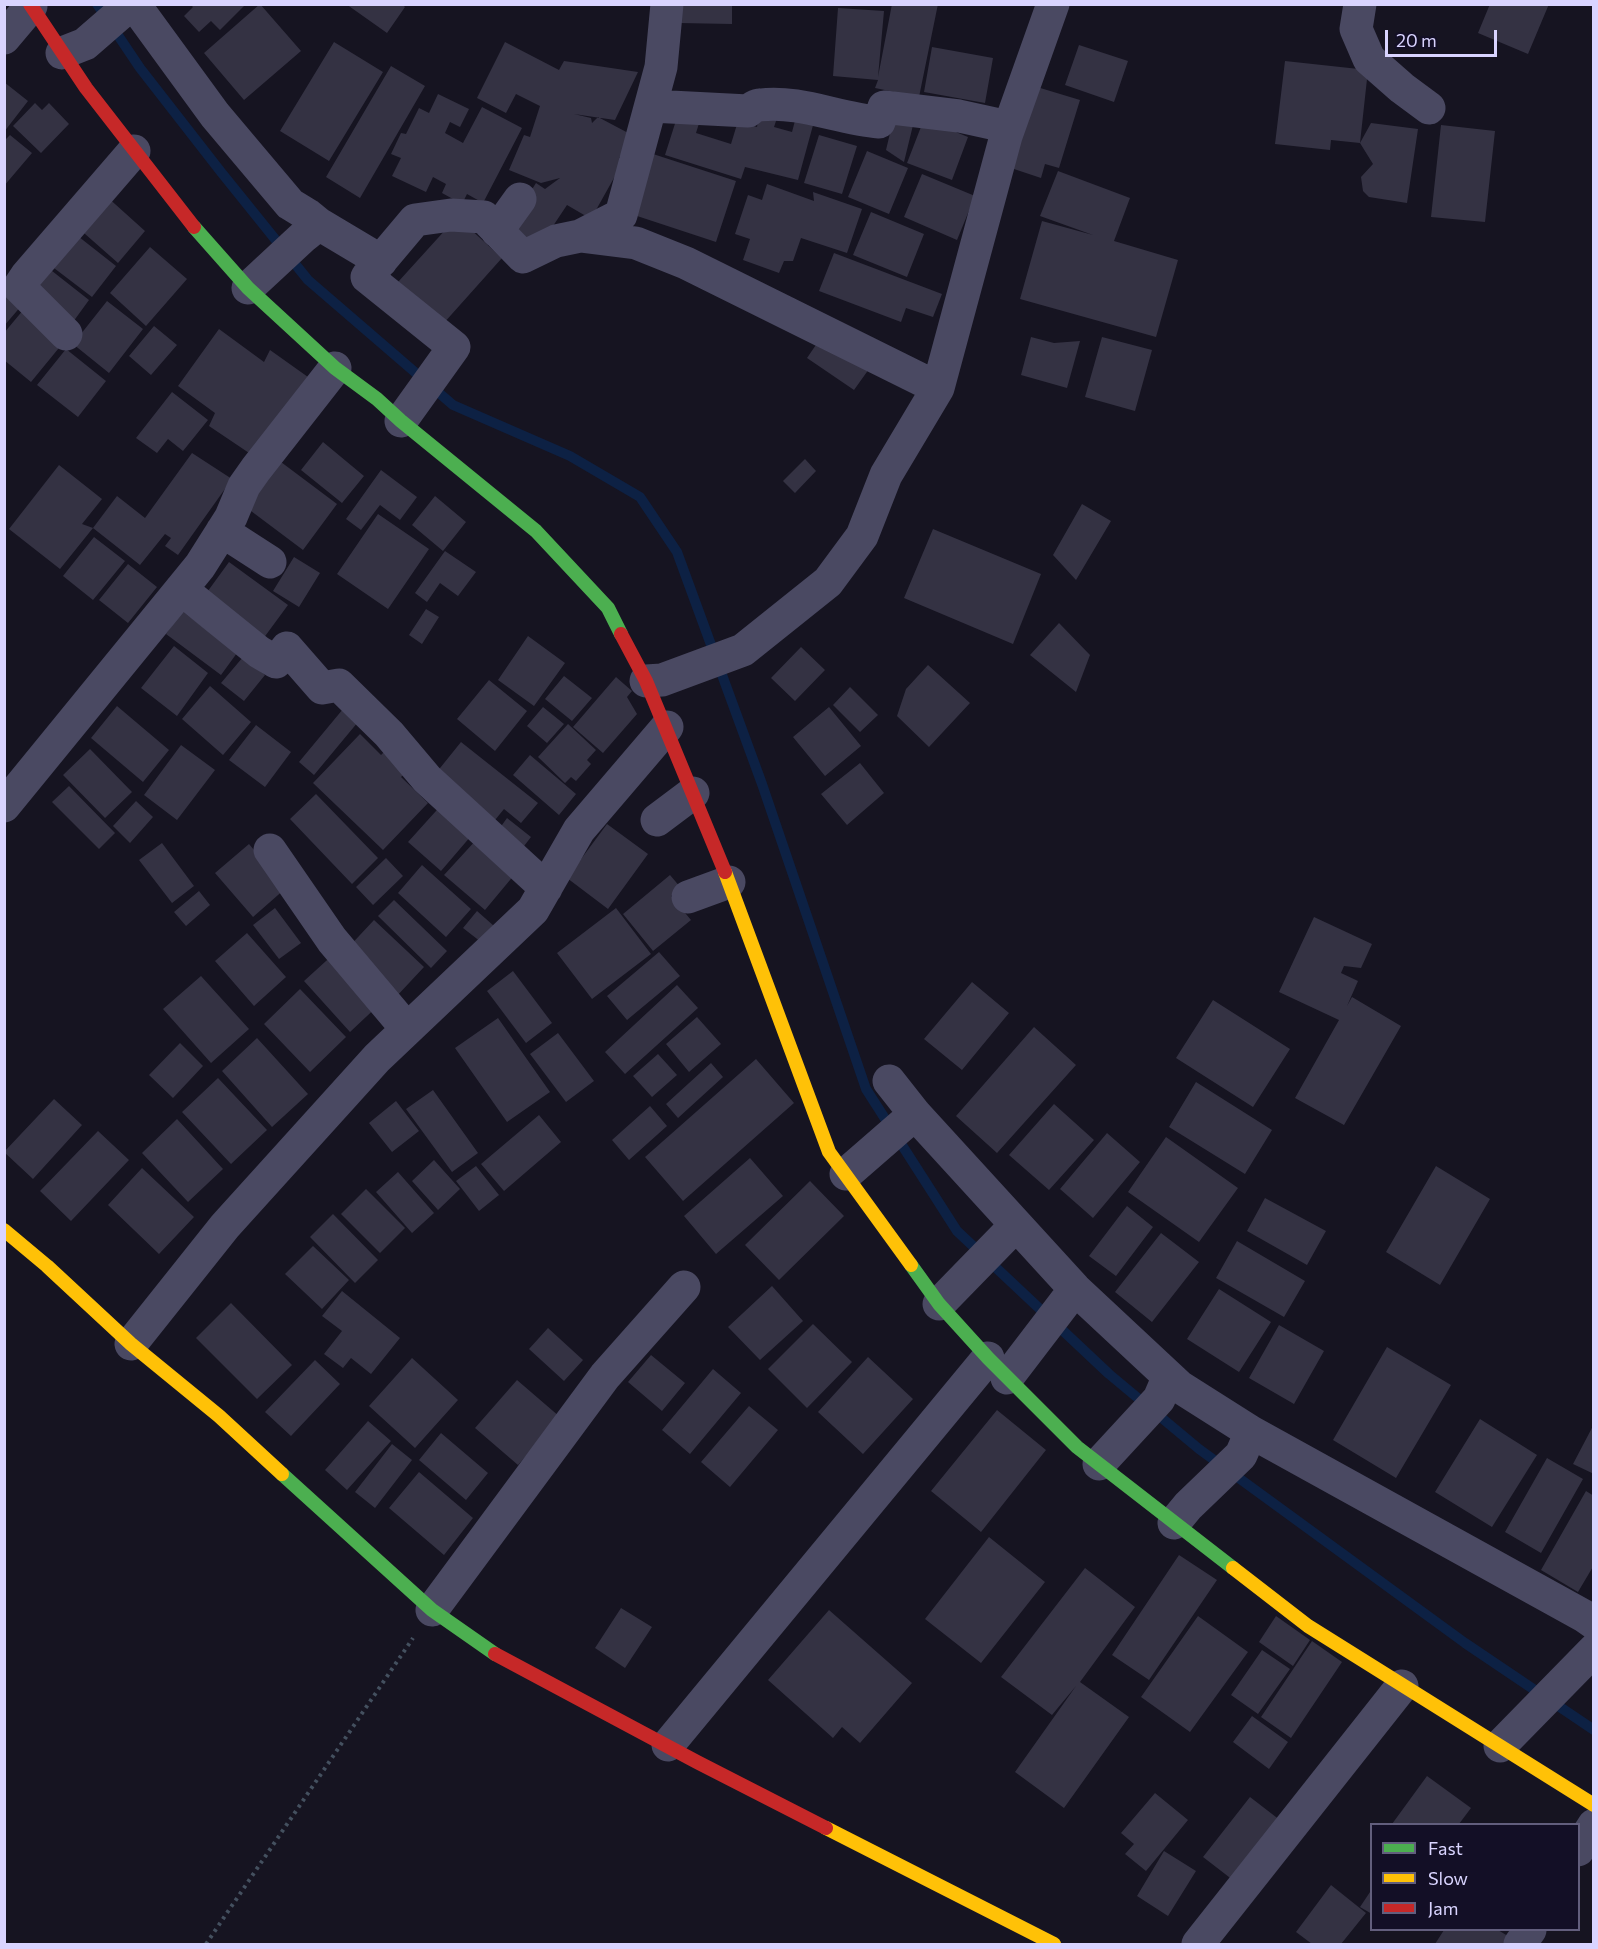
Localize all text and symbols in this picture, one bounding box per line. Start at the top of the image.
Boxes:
scale bar [1388,18,1500,56]
text: 20 m [1396,29,1437,51]
legend [1370,1823,1580,1931]
text: Fast [1428,1837,1463,1859]
text: Slow [1428,1867,1468,1889]
text: Jam [1428,1897,1458,1919]

